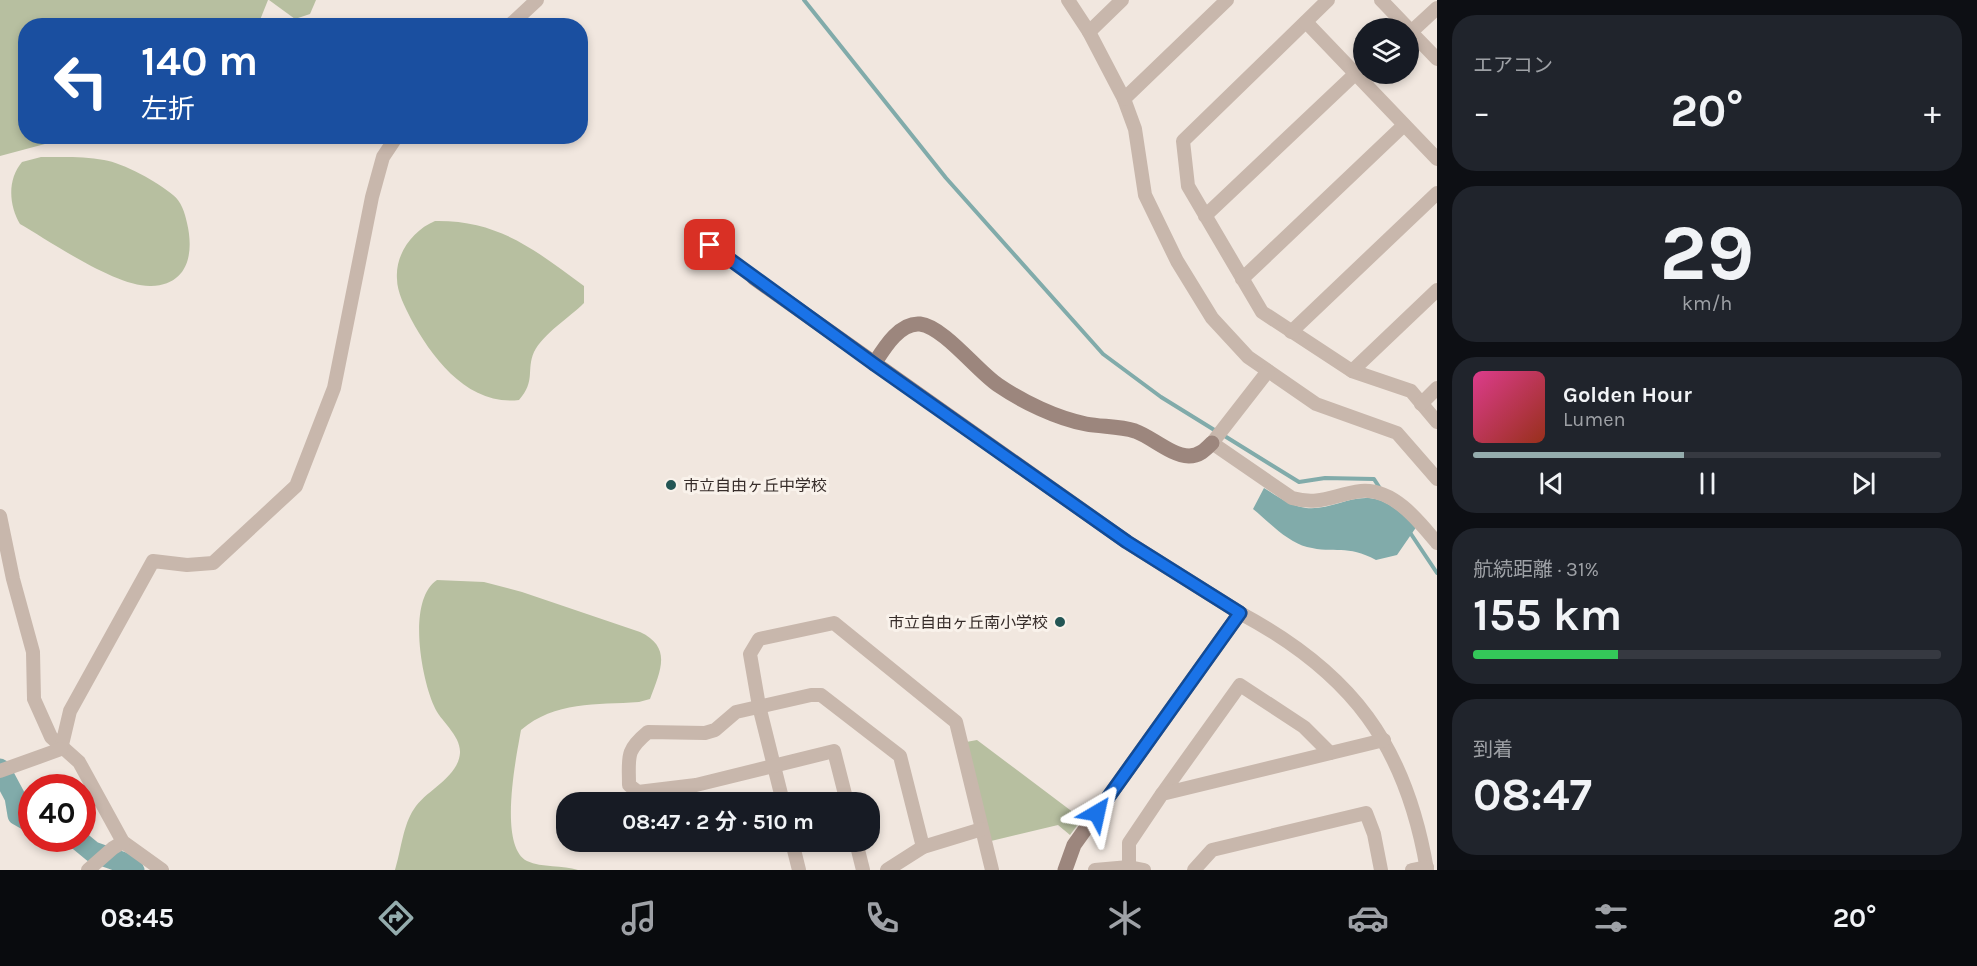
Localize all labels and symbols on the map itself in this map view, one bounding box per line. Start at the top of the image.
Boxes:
pin [684,219,735,270]
place label: 市立自由ヶ丘中学校 [683,476,827,495]
marker: 市立自由ヶ丘中学校 [664,478,678,492]
place label: 市立自由ヶ丘南小学校 [888,613,1048,632]
marker: 市立自由ヶ丘南小学校 [1053,615,1067,629]
speed limit sign: 40 [18,774,96,852]
position arrow [1065,781,1129,845]

